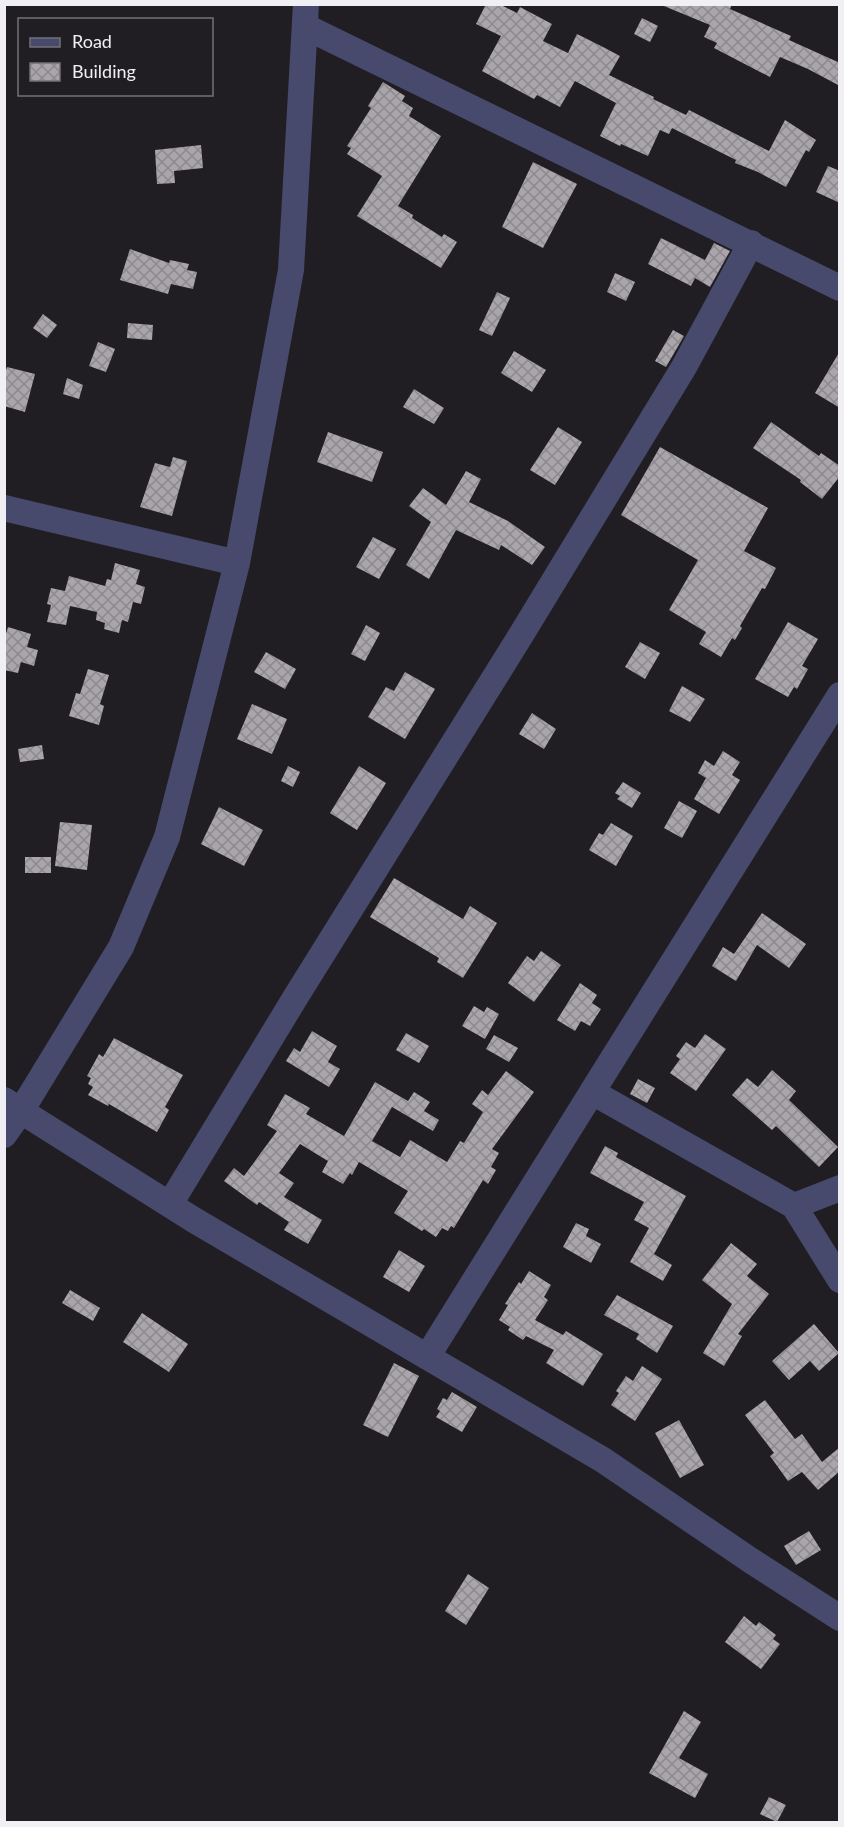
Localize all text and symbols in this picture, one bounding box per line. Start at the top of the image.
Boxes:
legend [18,18,213,96]
text: Road [72,30,112,52]
text: Building [72,60,136,82]

